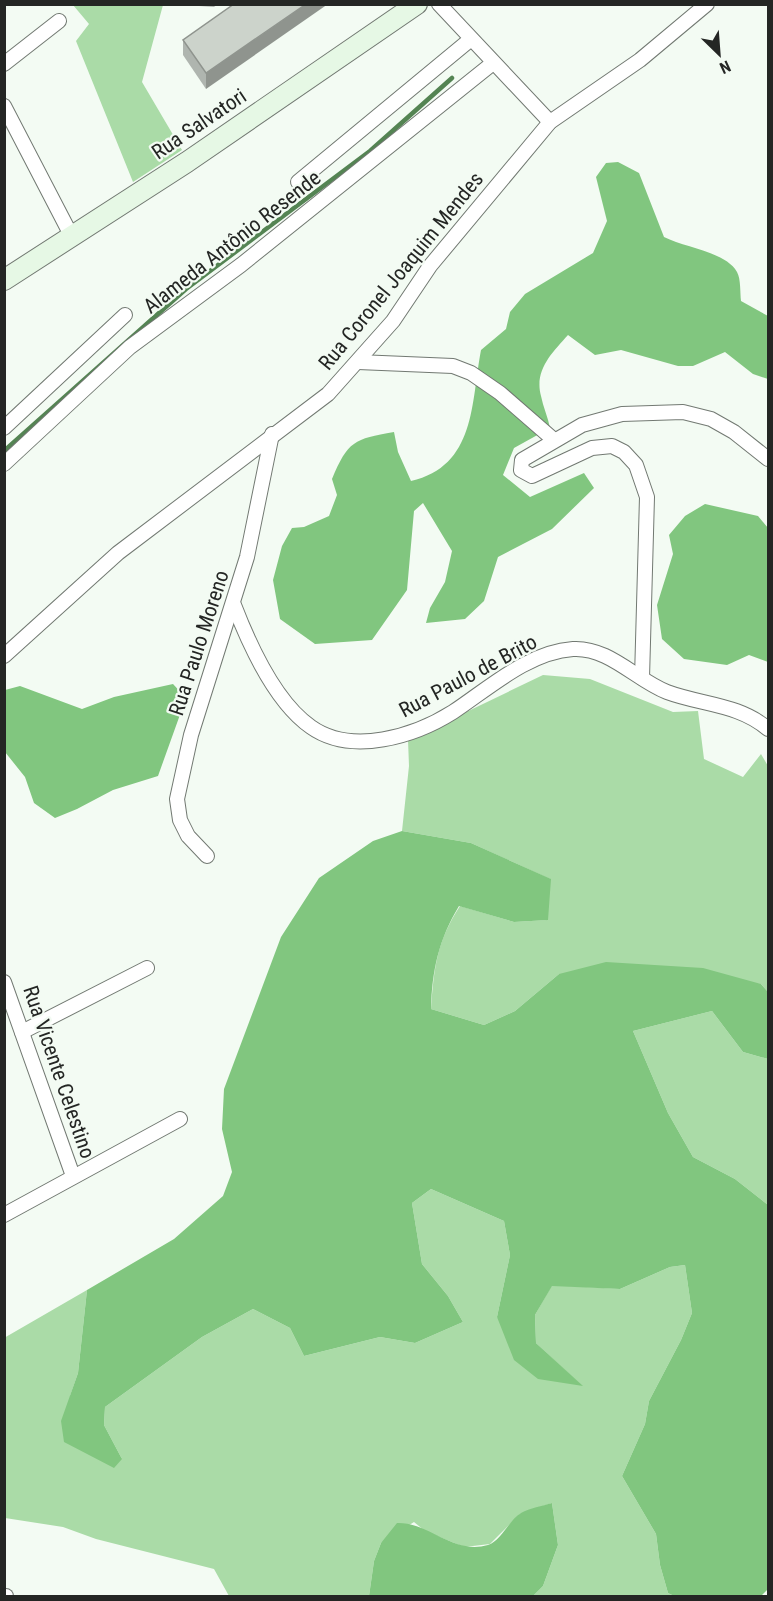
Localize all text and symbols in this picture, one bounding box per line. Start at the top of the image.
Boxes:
north arrow [689,24,749,84]
text: N [717,56,734,78]
street label: Rua Salvatori [147,84,251,164]
street label: Alameda Antônio Resende [139,165,325,319]
street label: Rua Coronel Joaquim Mendes [314,167,488,375]
street label: Rua Paulo Moreno [164,567,234,719]
street label: Rua Paulo de Brito [395,630,541,722]
street label: Rua Vicente Celestino [18,982,100,1162]

